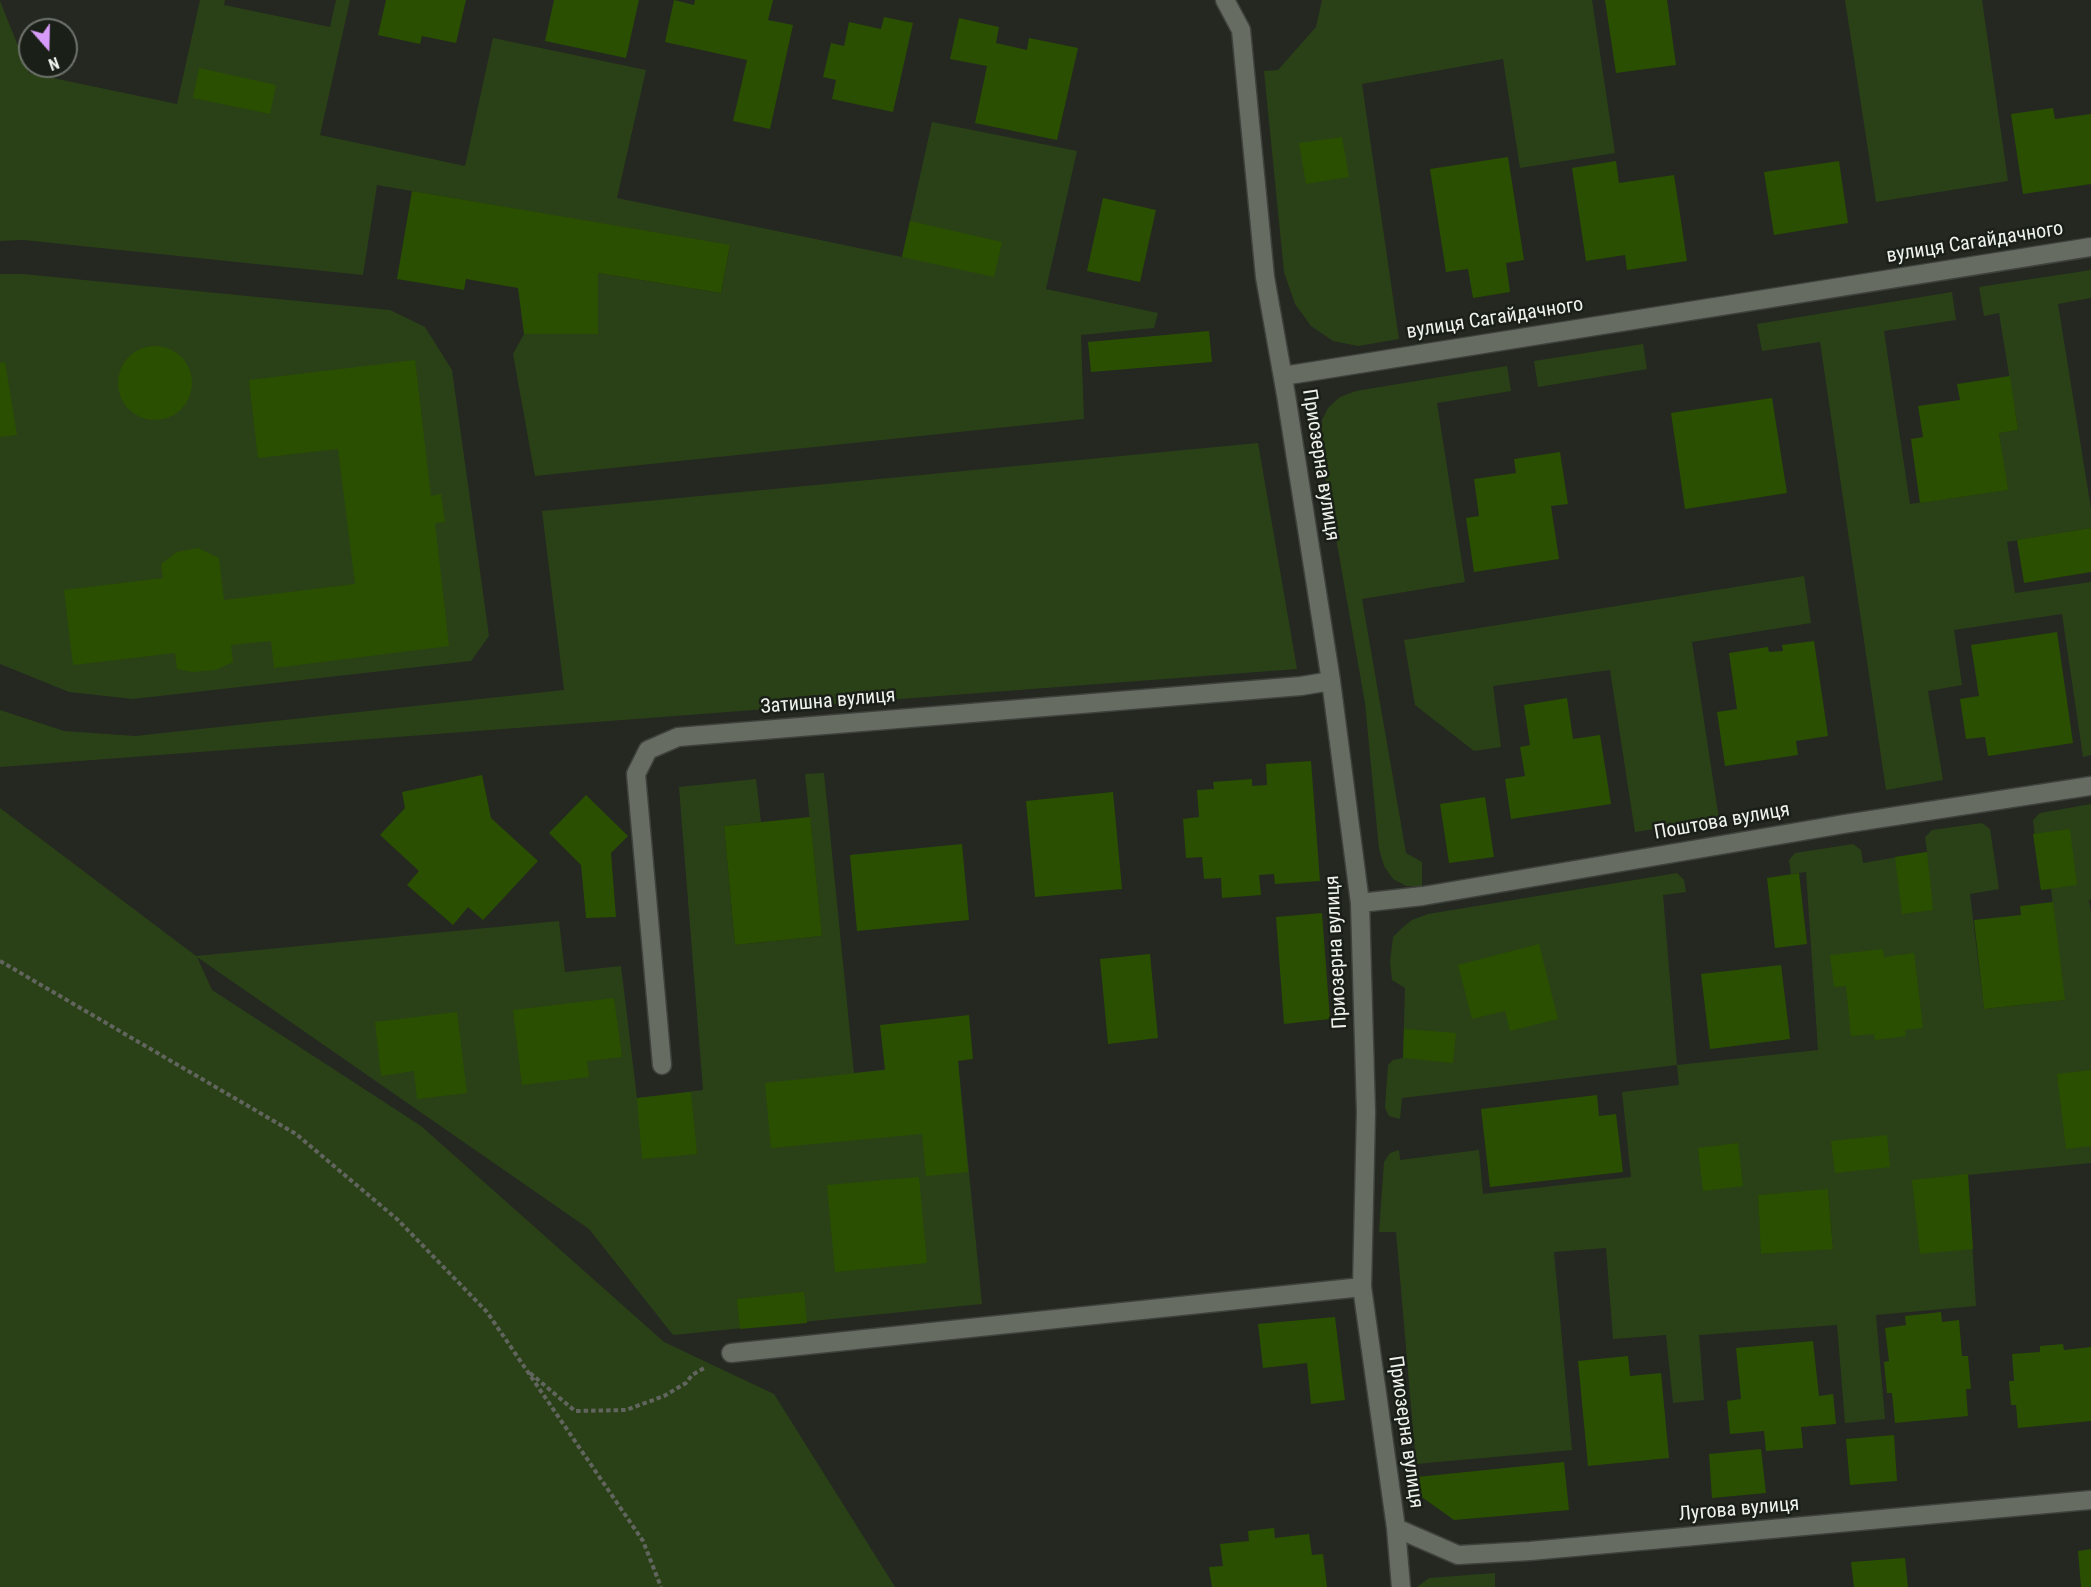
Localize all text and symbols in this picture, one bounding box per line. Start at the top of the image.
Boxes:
north arrow [18,18,78,78]
text: N [46,53,62,74]
street label: вулиця Сагайдачного [1885,217,2065,269]
street label: вулиця Сагайдачного [1405,293,1585,345]
street label: Приозерна вулиця [1296,387,1344,543]
street label: Затишна вулиця [759,684,897,720]
street label: Поштова вулиця [1652,798,1792,846]
street label: Приозерна вулиця [1321,875,1353,1029]
street label: Приозерна вулиця [1382,1354,1428,1510]
street label: Лугова вулиця [1678,1493,1800,1527]

